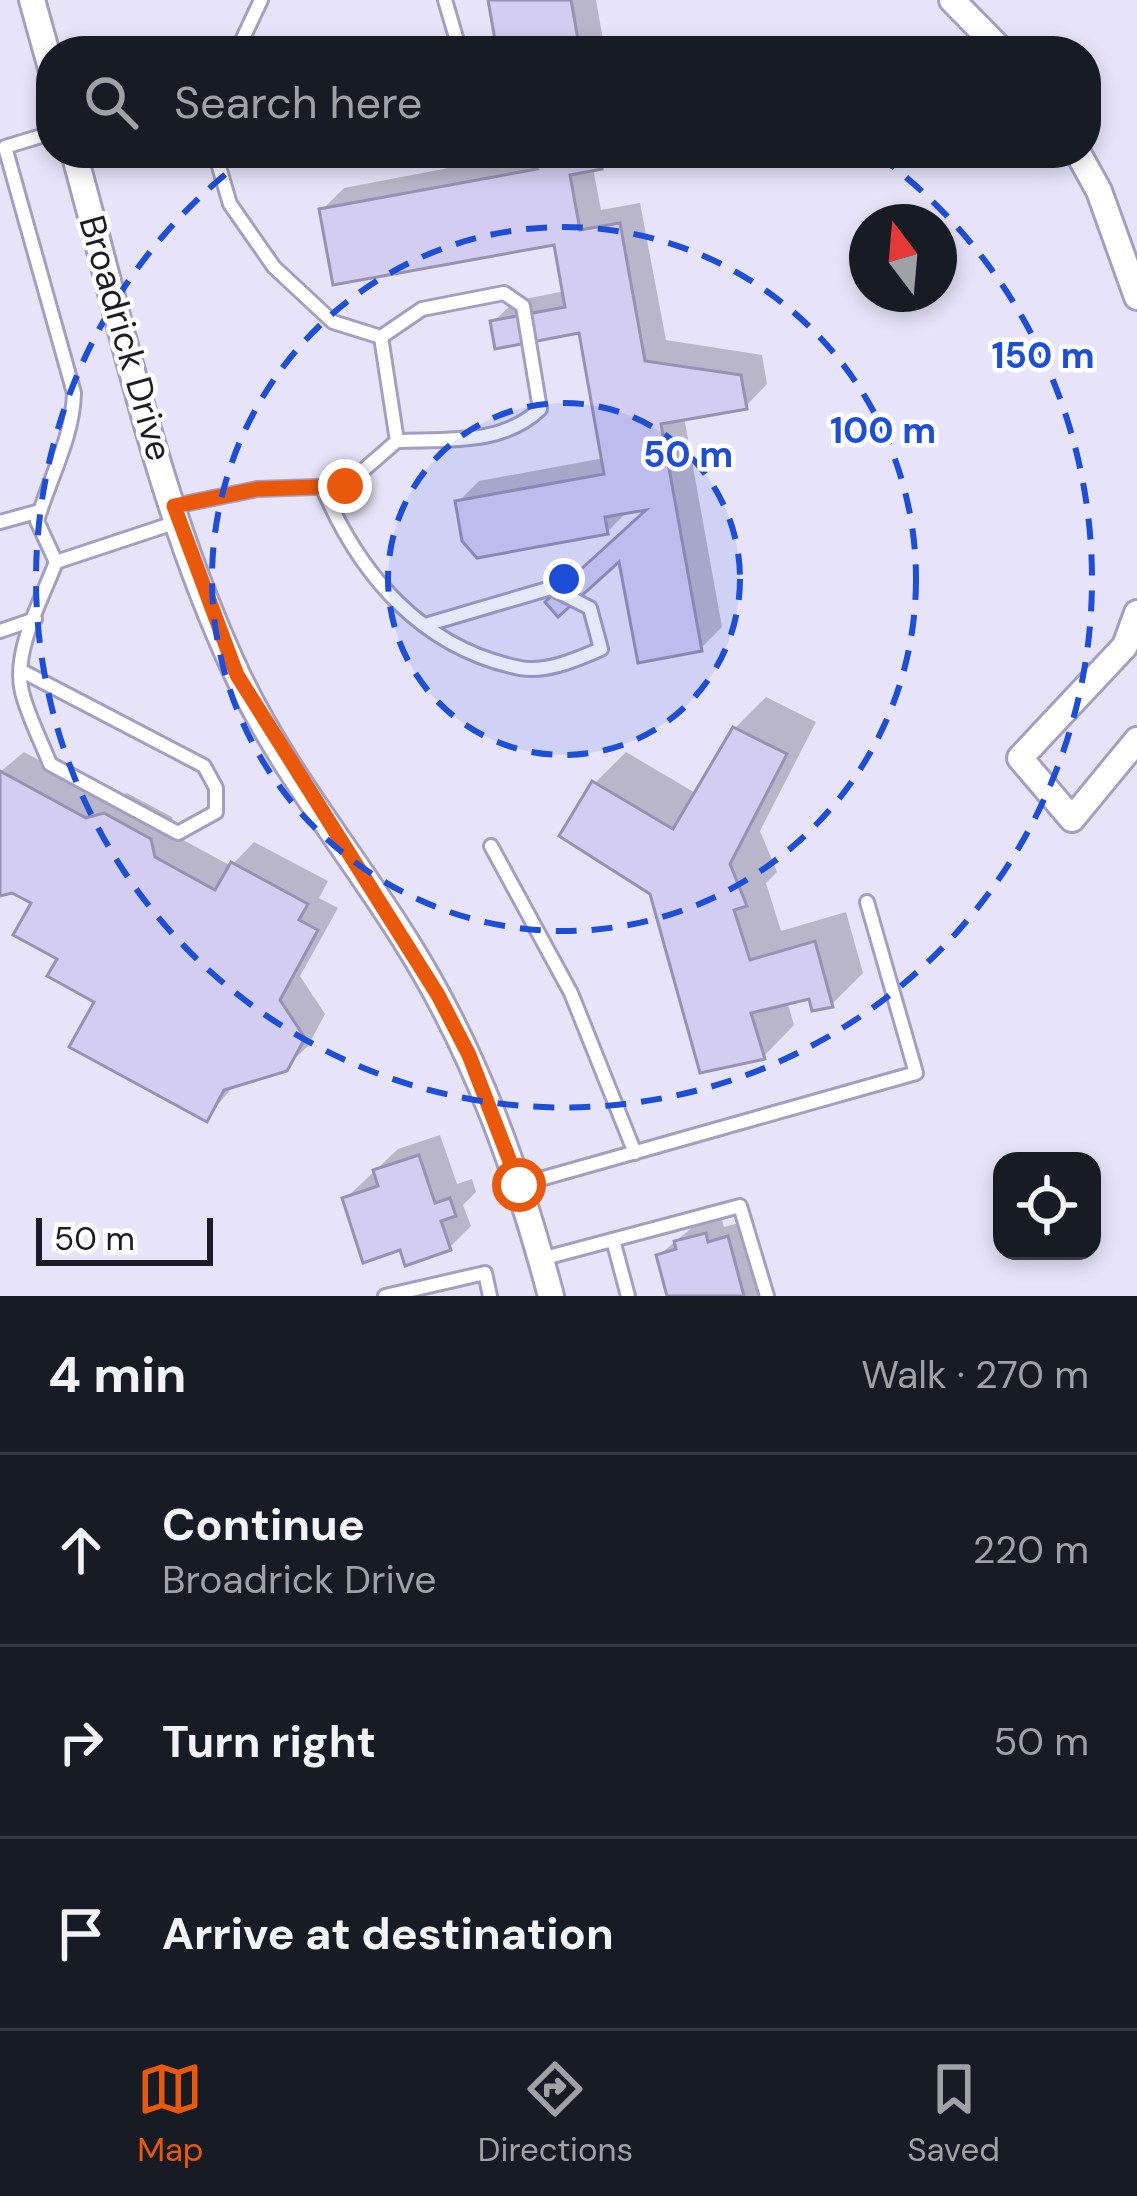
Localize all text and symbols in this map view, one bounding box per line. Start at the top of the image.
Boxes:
search box [36,36,1101,168]
icon: search [78,69,144,135]
text: Search here [174,73,422,132]
north arrow [849,204,957,312]
street label: Broadrick Drive [68,210,184,466]
text: 150 m [991,332,1095,379]
text: 100 m [830,407,936,454]
text: 50 m [643,431,733,478]
route end [318,459,372,513]
centre of rings [543,558,585,600]
map controls [993,1152,1101,1260]
button: locate [993,1152,1101,1260]
route start [492,1158,546,1212]
scale bar [36,1212,213,1265]
text: 50 m [54,1217,135,1260]
text: 4 min [48,1341,187,1408]
text: Walk · 270 m [861,1349,1089,1400]
text: Continue [162,1495,365,1554]
icon: ahead [48,1517,114,1583]
text: 220 m [973,1524,1089,1575]
text: Broadrick Drive [162,1554,436,1605]
icon: right [48,1709,114,1775]
text: Turn right [162,1712,376,1771]
text: 50 m [993,1716,1089,1767]
icon: arrive [48,1901,114,1967]
text: Arrive at destination [162,1904,614,1963]
tab: Map [137,2056,204,2171]
tab: Directions [478,2056,633,2171]
tab: Saved [907,2056,1000,2171]

